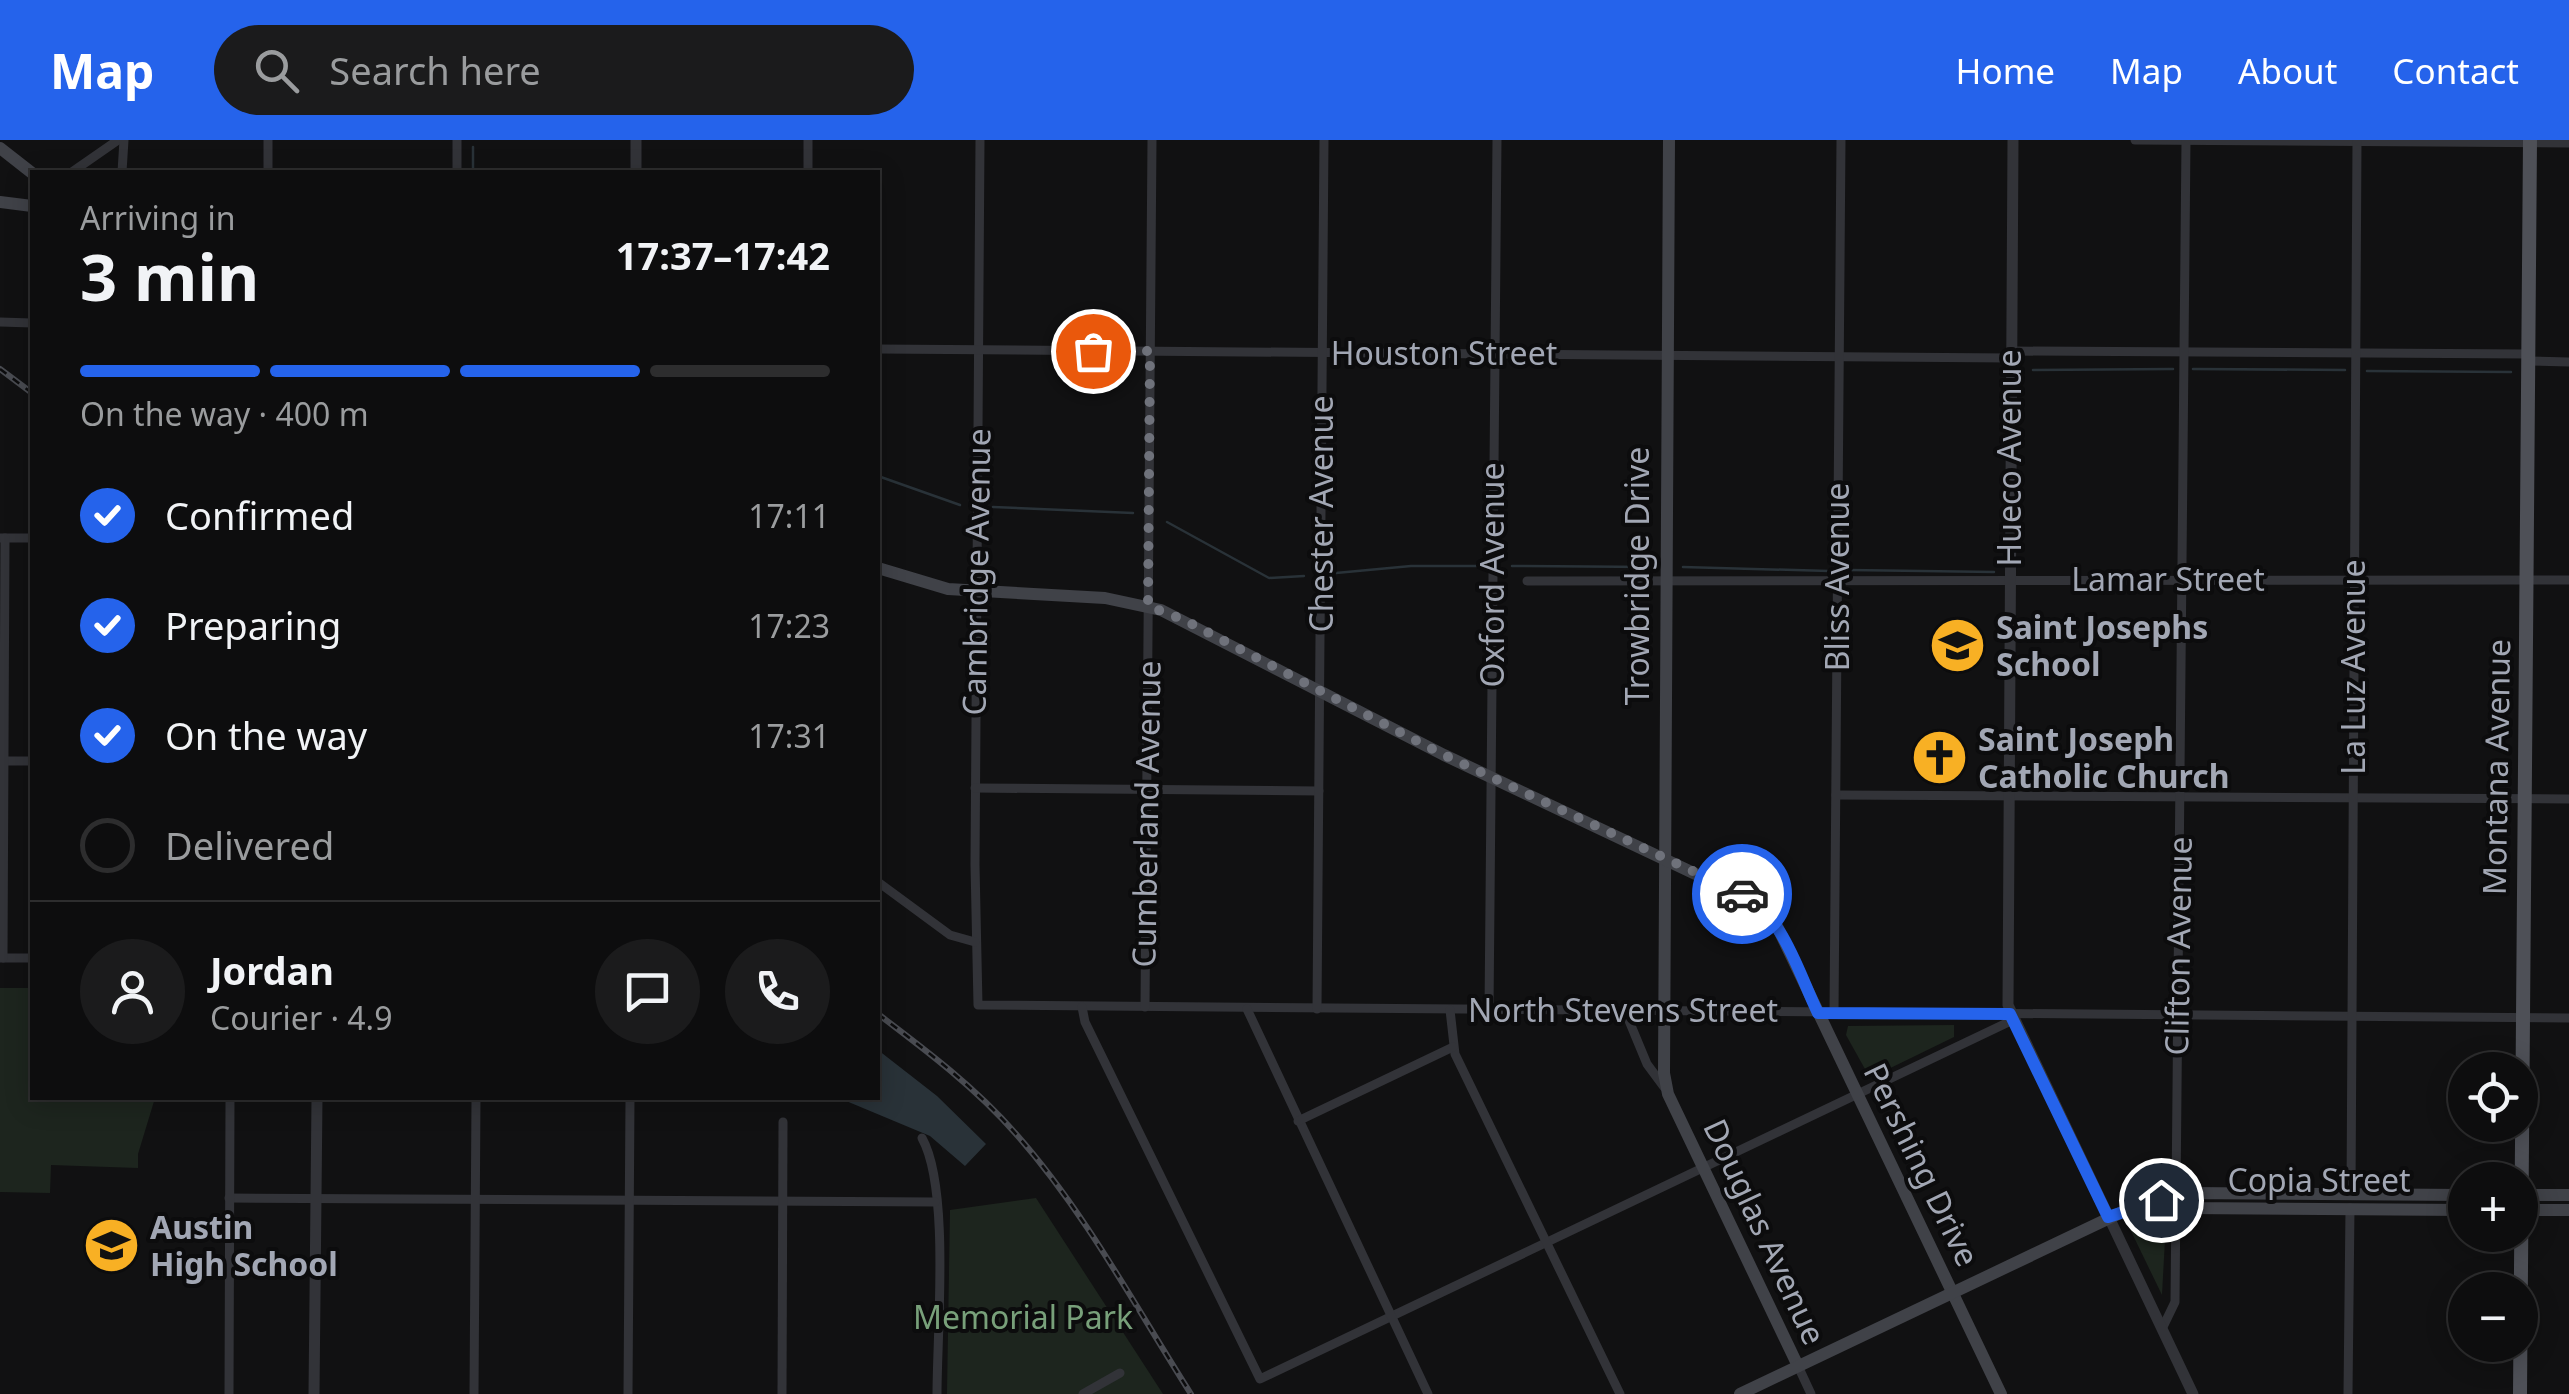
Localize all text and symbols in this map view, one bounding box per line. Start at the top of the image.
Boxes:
search box [214,25,914,115]
text: Map [50,38,154,103]
icon: search [249,43,304,98]
text: Search here [329,44,541,96]
text: Home [1956,47,2055,94]
text: Map [2110,47,2183,94]
text: About [2238,47,2337,94]
text: Contact [2392,47,2519,94]
text: Arriving in [80,196,235,239]
text: 17:37–17:42 [616,229,830,281]
text: 3 min [80,232,259,320]
pin [1051,309,1136,394]
icon: bag [1066,324,1121,379]
street label: Houston Street [1331,331,1557,374]
street label: Hueco Avenue [1987,350,2030,566]
text: On the way · 400 m [80,392,369,435]
street label: Chester Avenue [1299,396,1342,632]
street label: Cambridge Avenue [951,428,1000,716]
street label: Trowbridge Drive [1615,447,1658,705]
street label: Oxford Avenue [1470,462,1513,688]
street label: Bliss Avenue [1815,483,1858,671]
icon: check [80,488,135,543]
text: Confirmed [165,489,354,541]
text: 17:11 [748,494,830,537]
street label: Lamar Street [2071,557,2265,600]
street label: La Luz Avenue [2331,559,2374,775]
icon: check [80,598,135,653]
text: Preparing [165,599,341,651]
text: 17:23 [748,604,830,647]
place label: Saint Josephs School [1996,605,2208,685]
school or university icon: Saint Josephs School [1927,616,1987,676]
street label: Montana Avenue [2472,639,2519,895]
street label: Cumberland Avenue [1121,660,1170,968]
icon: check [80,708,135,763]
text: On the way [165,709,367,761]
text: 17:31 [748,714,830,757]
place label: Saint Joseph Catholic Church [1978,717,2229,797]
church icon: Saint Joseph Catholic Church [1909,728,1969,788]
text: Delivered [165,819,334,871]
street label: Clifton Avenue [2154,836,2201,1056]
courier [1692,844,1792,944]
icon: car [1715,867,1770,922]
button: person [80,939,185,1044]
button: chat [595,939,700,1044]
button: phone [725,939,830,1044]
text: Jordan [210,944,334,996]
street label: North Stevens Street [1468,988,1778,1031]
text: Courier · 4.9 [210,996,393,1039]
map controls [2448,1052,2538,1362]
button: locate [2448,1052,2538,1142]
street label: Pershing Drive [1855,1056,1990,1273]
street label: Douglas Avenue [1694,1112,1836,1351]
pin [2119,1158,2204,1243]
street label: Copia Street [2227,1158,2411,1201]
button: + [2448,1162,2538,1252]
icon: home [2134,1173,2189,1228]
place label: Austin High School [150,1205,338,1285]
school or university icon: Austin High School [81,1216,141,1276]
button: − [2448,1272,2538,1362]
park label: Memorial Park [913,1295,1133,1338]

